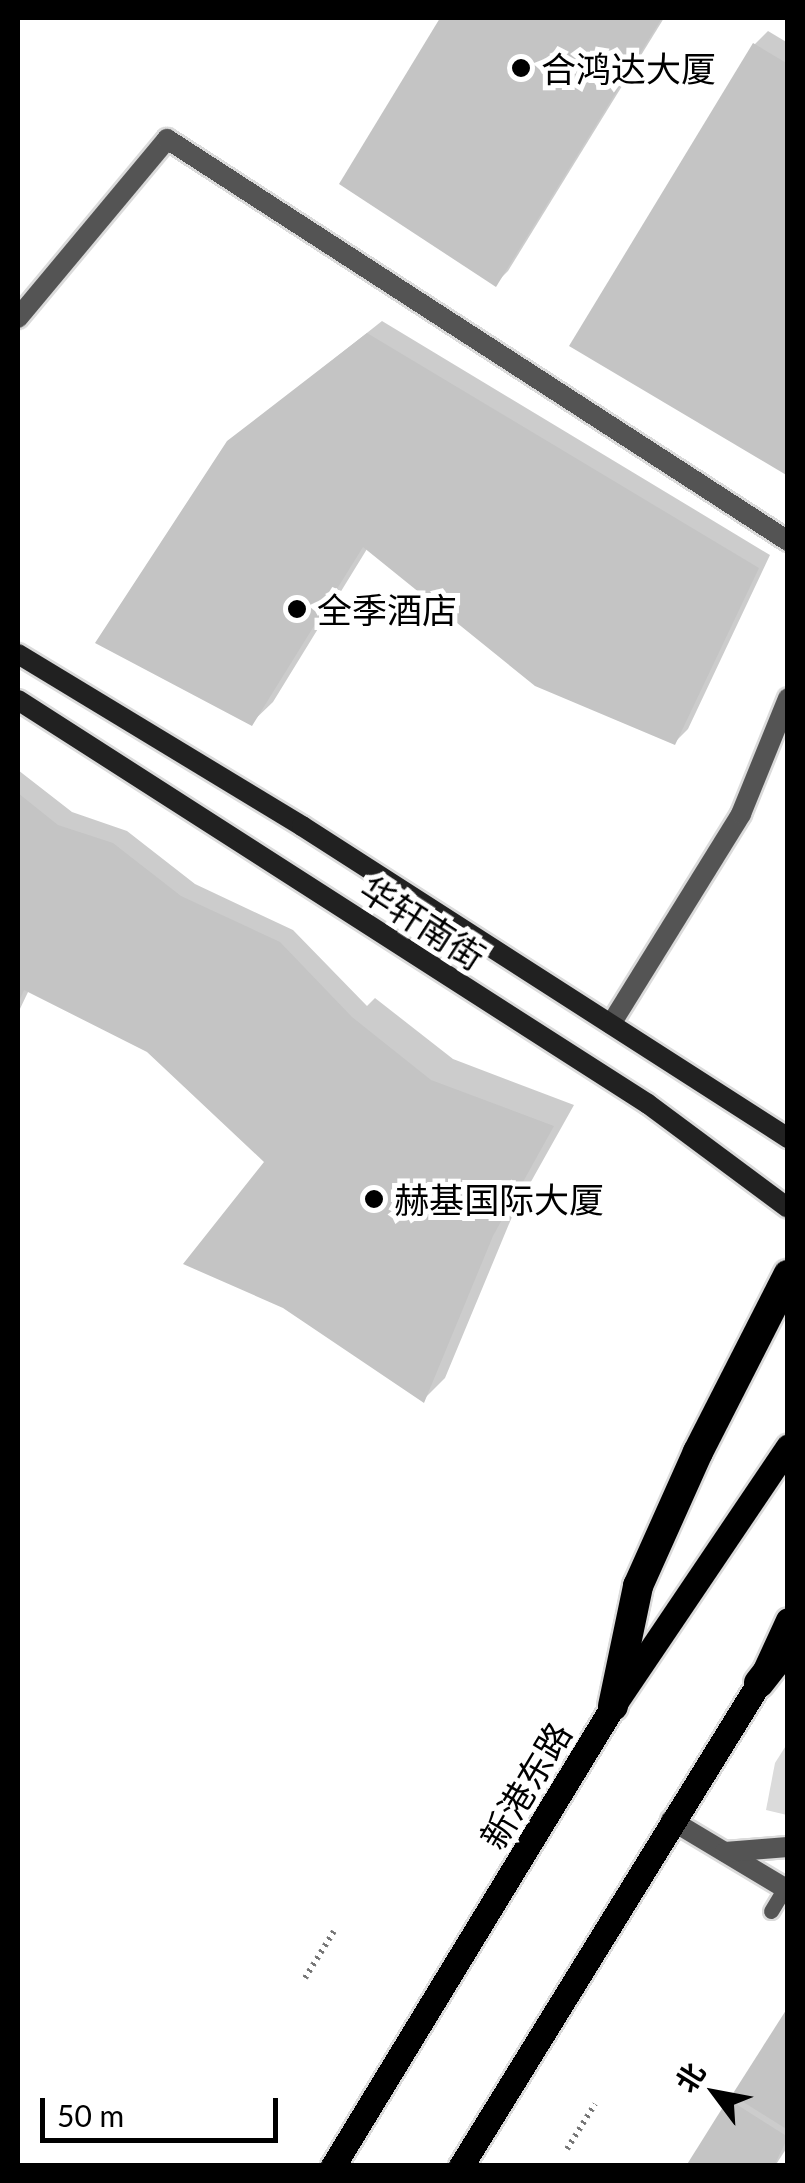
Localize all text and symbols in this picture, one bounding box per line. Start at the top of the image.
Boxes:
place label: 合鸿达大厦 [541,47,716,89]
marker: 合鸿达大厦 [510,57,532,79]
place label: 全季酒店 [317,588,457,630]
marker: 全季酒店 [286,598,308,620]
street label: 华轩南街 [353,866,493,978]
place label: 赫基国际大厦 [394,1178,604,1220]
marker: 赫基国际大厦 [363,1188,385,1210]
street label: 新港东路 [471,1714,579,1856]
north arrow [665,2043,765,2143]
text: 北 [668,2056,711,2098]
scale bar [45,2078,282,2140]
text: 50 m [57,2097,124,2133]

